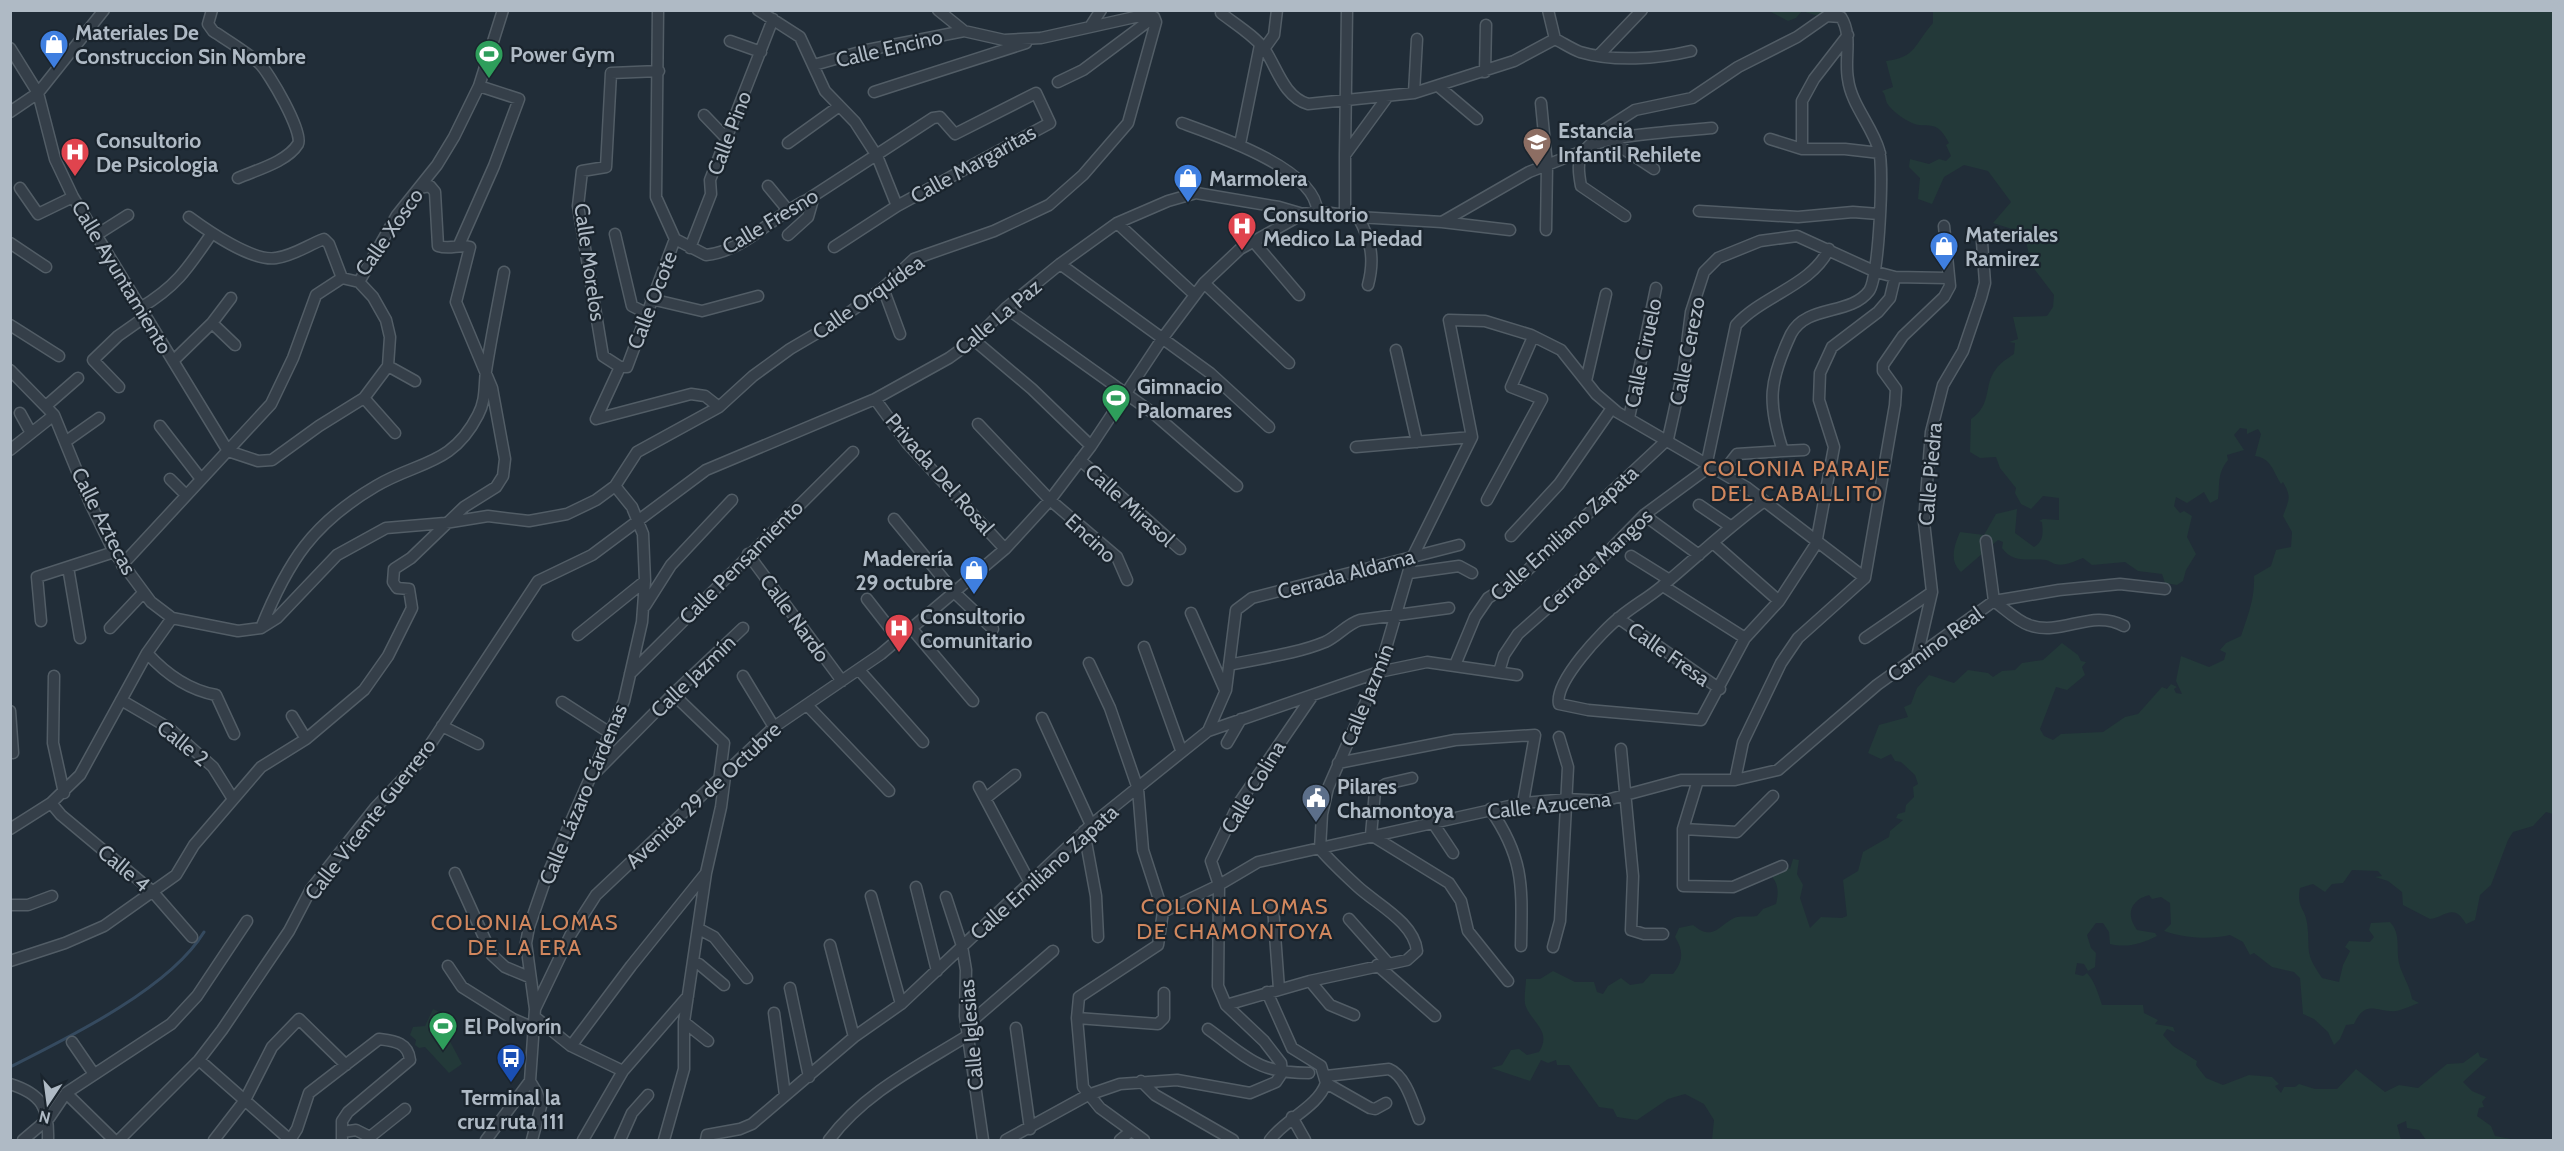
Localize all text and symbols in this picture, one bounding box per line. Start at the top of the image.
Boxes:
place label: Materiales De Construccion Sin Nombre [75,20,306,69]
street label: Calle Encino [833,24,945,72]
shop icon: Materiales De Construccion Sin Nombre [38,28,70,70]
sports icon: Power Gym [473,38,505,80]
place label: Power Gym [510,42,615,67]
street label: Calle Pino [702,87,756,179]
place label: Estancia Infantil Rehilete [1558,118,1701,167]
street label: Calle Margaritas [906,119,1040,209]
school or university icon: Estancia Infantil Rehilete [1521,126,1553,168]
place label: Consultorio De Psicologia [96,128,219,177]
hospital icon: Consultorio De Psicologia [59,136,91,178]
shop icon: Marmolera [1172,162,1204,204]
place label: Marmolera [1209,166,1308,191]
street label: Calle Xosco [350,183,428,281]
street label: Calle Fresno [718,183,822,259]
street label: Calle Ayuntamiento [66,196,178,358]
street label: Calle Morelos [569,201,611,323]
place label: Consultorio Medico La Piedad [1263,202,1423,251]
hospital icon: Consultorio Medico La Piedad [1226,210,1258,252]
place label: Materiales Ramirez [1965,222,2058,271]
shop icon: Materiales Ramirez [1928,230,1960,272]
street label: Calle Ocote [622,247,682,353]
street label: Calle Orquídea [807,249,929,345]
street label: Calle La Paz [950,274,1046,360]
street label: Calle Cerezo [1664,295,1710,407]
street label: Calle Ciruelo [1619,296,1667,410]
place label: Gimnacio Palomares [1137,374,1232,423]
sports icon: Gimnacio Palomares [1100,382,1132,424]
street label: Privada Del Rosal [880,408,1000,540]
street label: Calle Piedra [1913,421,1947,527]
district label: COLONIA PARAJE DEL CABALLITO [1703,455,1891,507]
street label: Calle Mirasol [1080,458,1180,552]
street label: Calle Emiliano Zapata [1485,460,1643,606]
street label: Calle Aztecas [66,463,142,579]
street label: Calle Pensamiento [674,495,808,629]
street label: Cerrada Mangos [1536,503,1658,619]
street label: Encino [1060,508,1122,568]
street label: Cerrada Aldama [1275,544,1417,604]
place label: Maderería 29 octubre [855,546,954,595]
shop icon: Maderería 29 octubre [958,554,990,596]
street label: Calle Nardo [755,569,835,667]
street label: Camino Real [1882,601,1988,687]
place label: Consultorio Comunitario [920,604,1033,653]
hospital icon: Consultorio Comunitario [883,612,915,654]
street label: Calle Fresa [1623,617,1715,691]
street label: Calle Jazmín [645,629,741,723]
street label: Calle Jazmín [1335,640,1399,750]
street label: Calle Lázaro Cárdenas [534,700,632,888]
street label: Calle 2 [152,715,214,771]
street label: Avenida 29 de Octubre [620,716,786,873]
street label: Calle Vicente Guerrero [299,733,441,905]
street label: Calle Colina [1216,736,1290,838]
place label: Pilares Chamontoya [1337,774,1455,823]
public building icon: Pilares Chamontoya [1300,782,1332,824]
street label: Calle Azucena [1486,786,1612,824]
street label: Calle Emiliano Zapata [965,799,1123,945]
street label: Calle 4 [93,839,155,897]
district label: COLONIA LOMAS DE CHAMONTOYA [1136,893,1334,945]
district label: COLONIA LOMAS DE LA ERA [431,909,619,961]
street label: Calle Iglesias [954,978,988,1092]
sports icon: El Polvorín [427,1010,459,1052]
place label: El Polvorín [464,1014,562,1039]
bus stop icon: Terminal la cruz ruta 111 [495,1042,527,1084]
north arrow [18,1073,78,1133]
place label: Terminal la cruz ruta 111 [458,1085,564,1134]
text: N [37,1107,52,1128]

